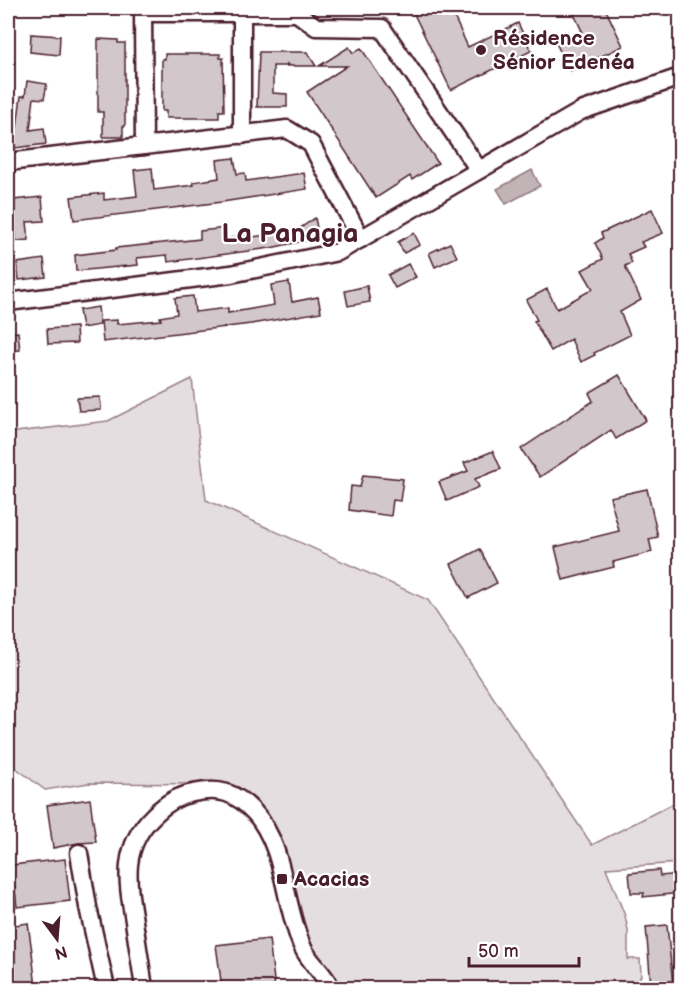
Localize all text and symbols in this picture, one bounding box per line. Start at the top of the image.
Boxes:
place label: Résidence Sénior Edenéa [493,26,635,75]
marker: Résidence Sénior Edenéa [474,43,488,57]
district label: La Panagia [221,218,359,250]
place label: Acacias [293,867,369,892]
marker: Acacias [275,872,289,886]
north arrow [27,909,87,969]
scale bar [469,930,578,968]
text: N [52,941,69,963]
text: 50 m [478,941,519,962]

